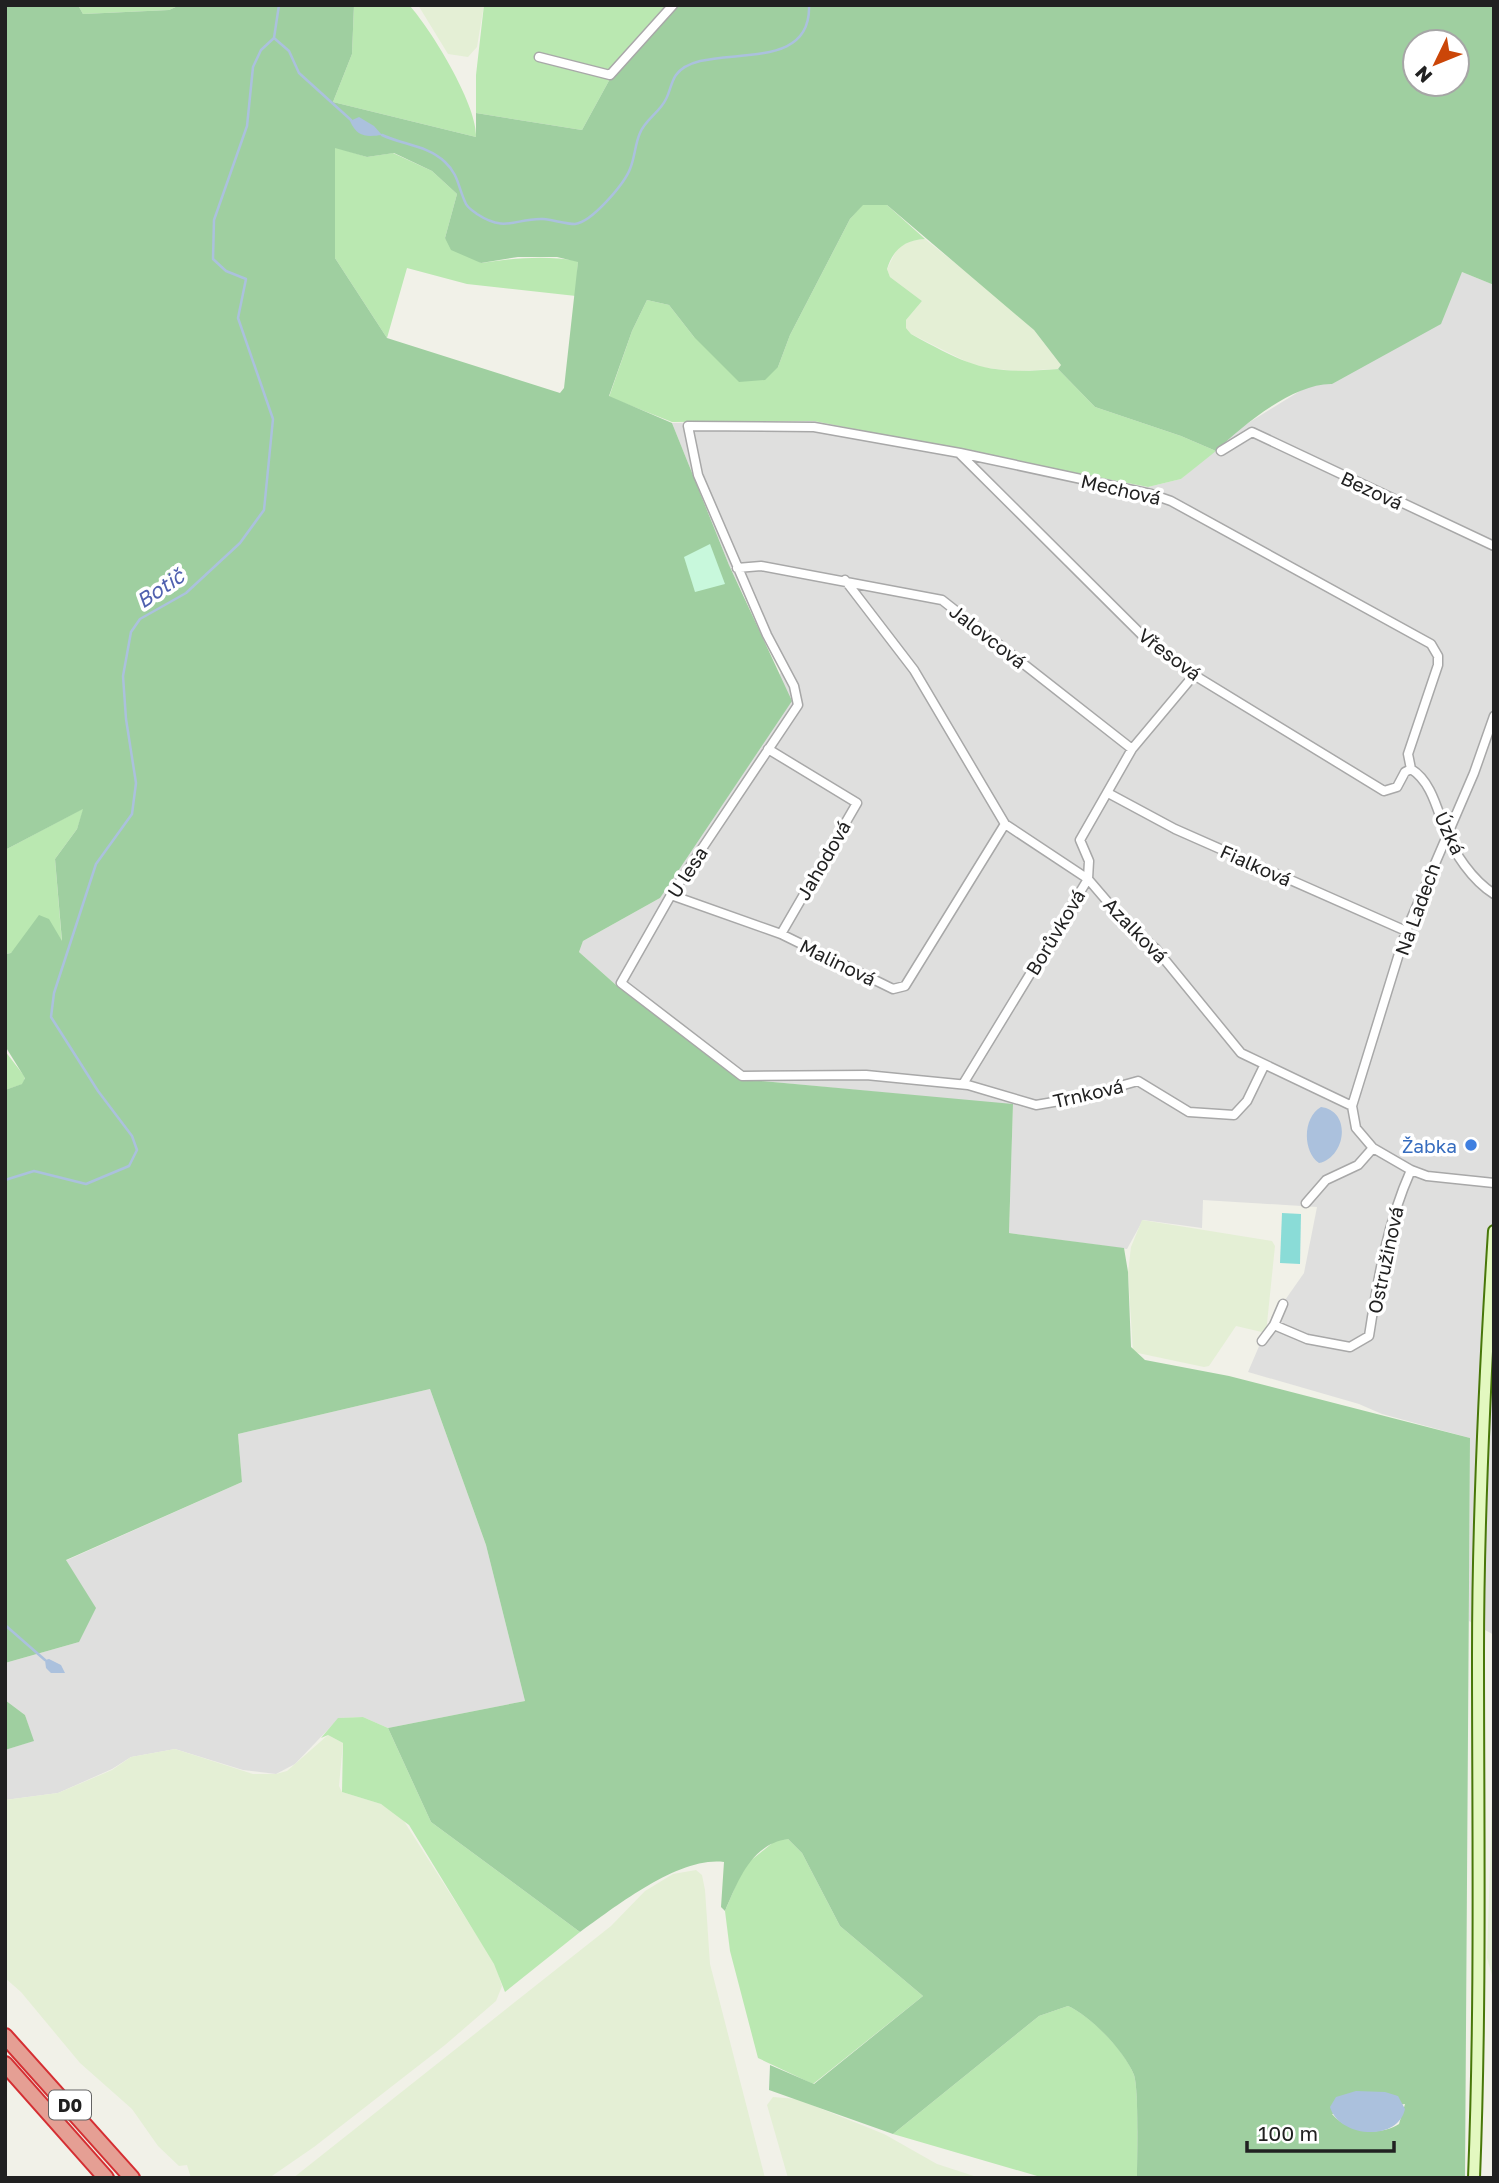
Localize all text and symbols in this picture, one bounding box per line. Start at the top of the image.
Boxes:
north arrow [1401,28,1471,98]
text: N [1410,62,1437,88]
street label: Bezová [1338,466,1406,514]
street label: Mechová [1079,469,1163,509]
water label: Botič [131,562,190,613]
street label: Jalovcová [945,599,1031,673]
street label: Vřesová [1134,623,1206,685]
street label: Úzká [1430,808,1470,858]
street label: Jahodová [791,816,855,904]
street label: Fialková [1217,839,1295,891]
street label: U lesa [662,842,712,902]
street label: Na Ladech [1390,860,1444,958]
street label: Borůvková [1020,885,1090,979]
street label: Azalková [1099,893,1173,967]
street label: Malinová [796,934,880,990]
street label: Trnková [1051,1074,1125,1112]
place label: Žabka [1402,1134,1457,1157]
marker: Žabka [1463,1137,1479,1153]
street label: Ostružinová [1362,1204,1408,1316]
road number: D0 [49,2090,91,2120]
scale bar [1247,2110,1394,2154]
text: 100 m [1258,2120,1318,2146]

